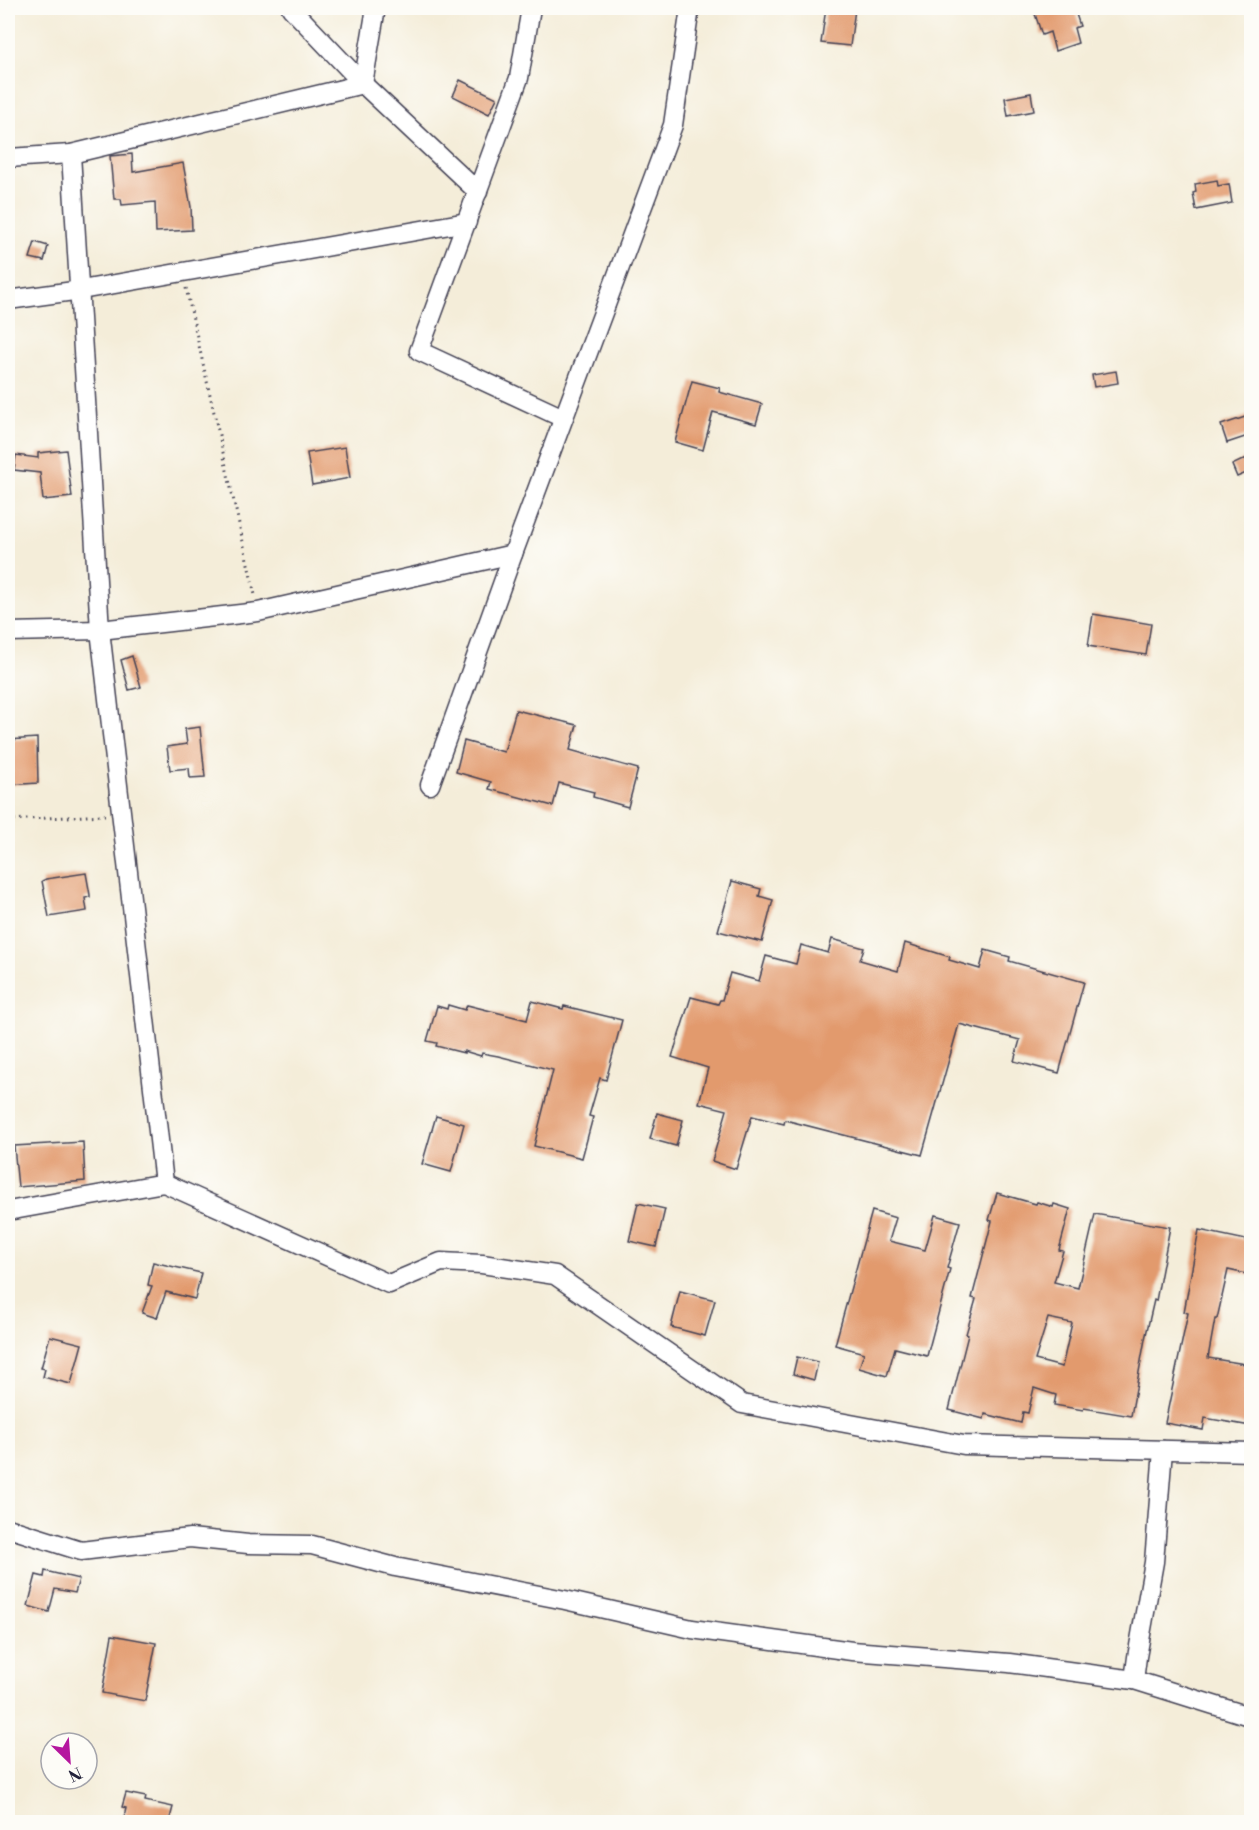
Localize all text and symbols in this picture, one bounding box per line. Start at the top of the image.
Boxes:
north arrow [39,1731,99,1791]
text: N [65,1762,85,1786]

